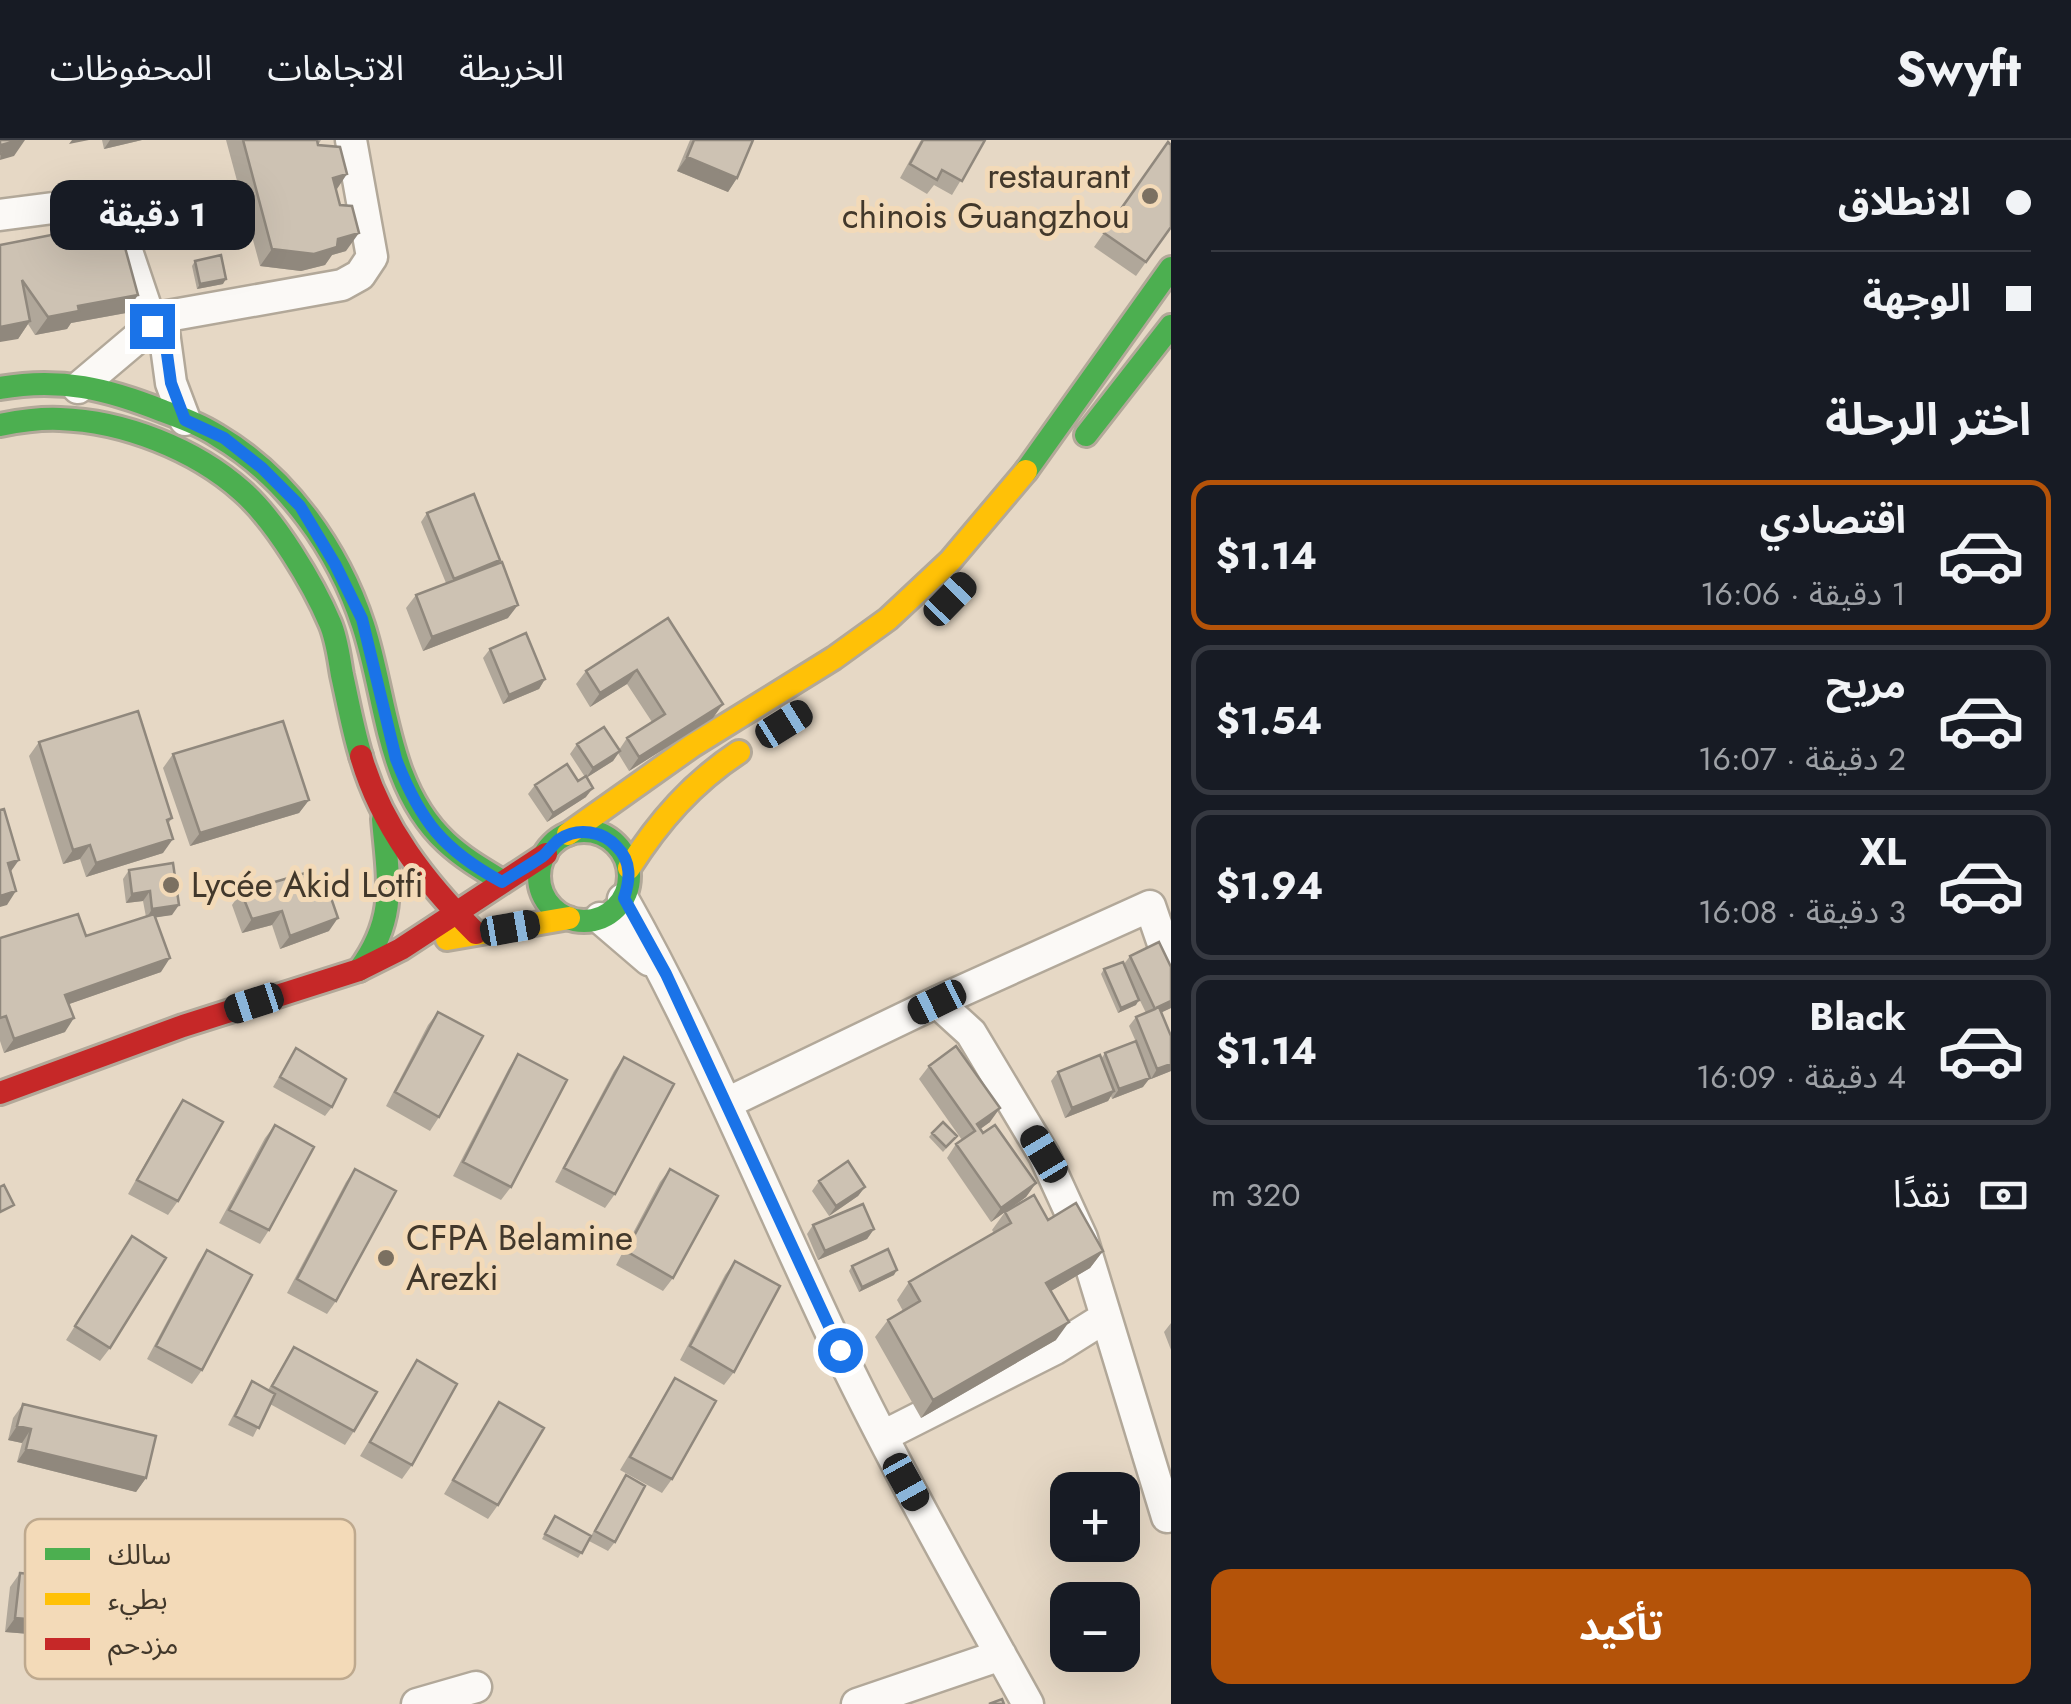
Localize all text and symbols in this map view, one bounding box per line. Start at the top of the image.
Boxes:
text: Swyft [1896,35,2021,104]
text: المحفوظات [50,43,212,93]
text: الاتجاهات [267,43,404,93]
text: الخريطة [459,43,564,93]
place label: restaurant chinois Guangzhou [842,151,1131,241]
text: الانطلاق [1838,174,1971,229]
callout: 1 دقيقة [49,181,254,251]
marker: restaurant chinois Guangzhou [1139,185,1161,207]
text: 1 دقيقة [99,192,206,238]
text: الوجهة [1863,270,1971,325]
route end [130,304,175,349]
text: اختر الرحلة [1825,387,2031,452]
text: اقتصادي [1760,492,1906,547]
icon: car [1936,510,2026,600]
text: $1.14 [1216,528,1317,583]
car [918,567,982,631]
text: 1 دقيقة · 16:06 [1700,571,1906,617]
text: مريح [1826,657,1906,712]
icon: car [1936,675,2026,765]
text: $1.54 [1216,693,1322,748]
car [751,695,817,753]
text: 2 دقيقة · 16:07 [1698,736,1906,782]
text: XL [1860,824,1906,879]
icon: car [1936,840,2026,930]
text: $1.94 [1216,858,1323,913]
place label: Lycée Akid Lotfi [191,860,424,910]
marker: Lycée Akid Lotfi [160,874,182,896]
text: 3 دقيقة · 16:08 [1698,889,1906,935]
car [478,908,542,948]
car [903,975,971,1029]
car [221,979,287,1027]
text: Black [1809,989,1906,1044]
icon: car [1936,1005,2026,1095]
text: $1.14 [1216,1023,1317,1078]
text: 4 دقيقة · 16:09 [1696,1054,1906,1100]
car [1016,1121,1072,1187]
text: نقدًا [1893,1166,1951,1221]
icon: cash [1976,1168,2031,1223]
text: 320 m [1211,1172,1300,1218]
place label: CFPA Belamine Arezki [406,1213,633,1303]
marker: CFPA Belamine Arezki [375,1247,397,1269]
route start [818,1328,863,1373]
car [878,1448,934,1516]
map controls [1050,1472,1140,1672]
button: + [1050,1472,1140,1562]
legend [25,1519,355,1679]
text: سالك [108,1534,171,1575]
button: تأكيد [1211,1569,2031,1684]
text: بطيء [108,1579,168,1620]
button: − [1050,1582,1140,1672]
text: مزدحم [108,1624,179,1666]

